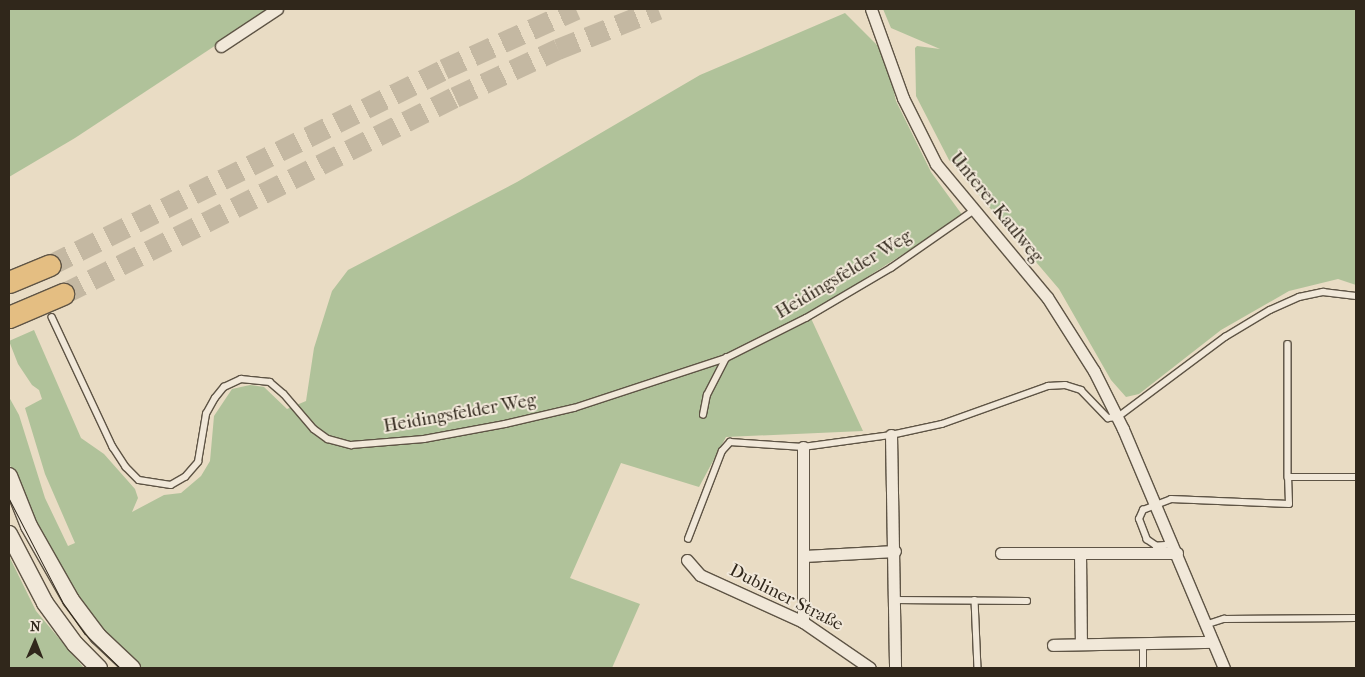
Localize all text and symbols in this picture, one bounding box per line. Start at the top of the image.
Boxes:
street label: Unterer Kaulweg [945,148,1047,268]
street label: Heidingsfelder Weg [772,226,916,324]
street label: Heidingsfelder Weg [382,390,538,438]
street label: Dubliner Straße [726,560,846,636]
north arrow [10,617,60,667]
text: N [30,618,41,635]

